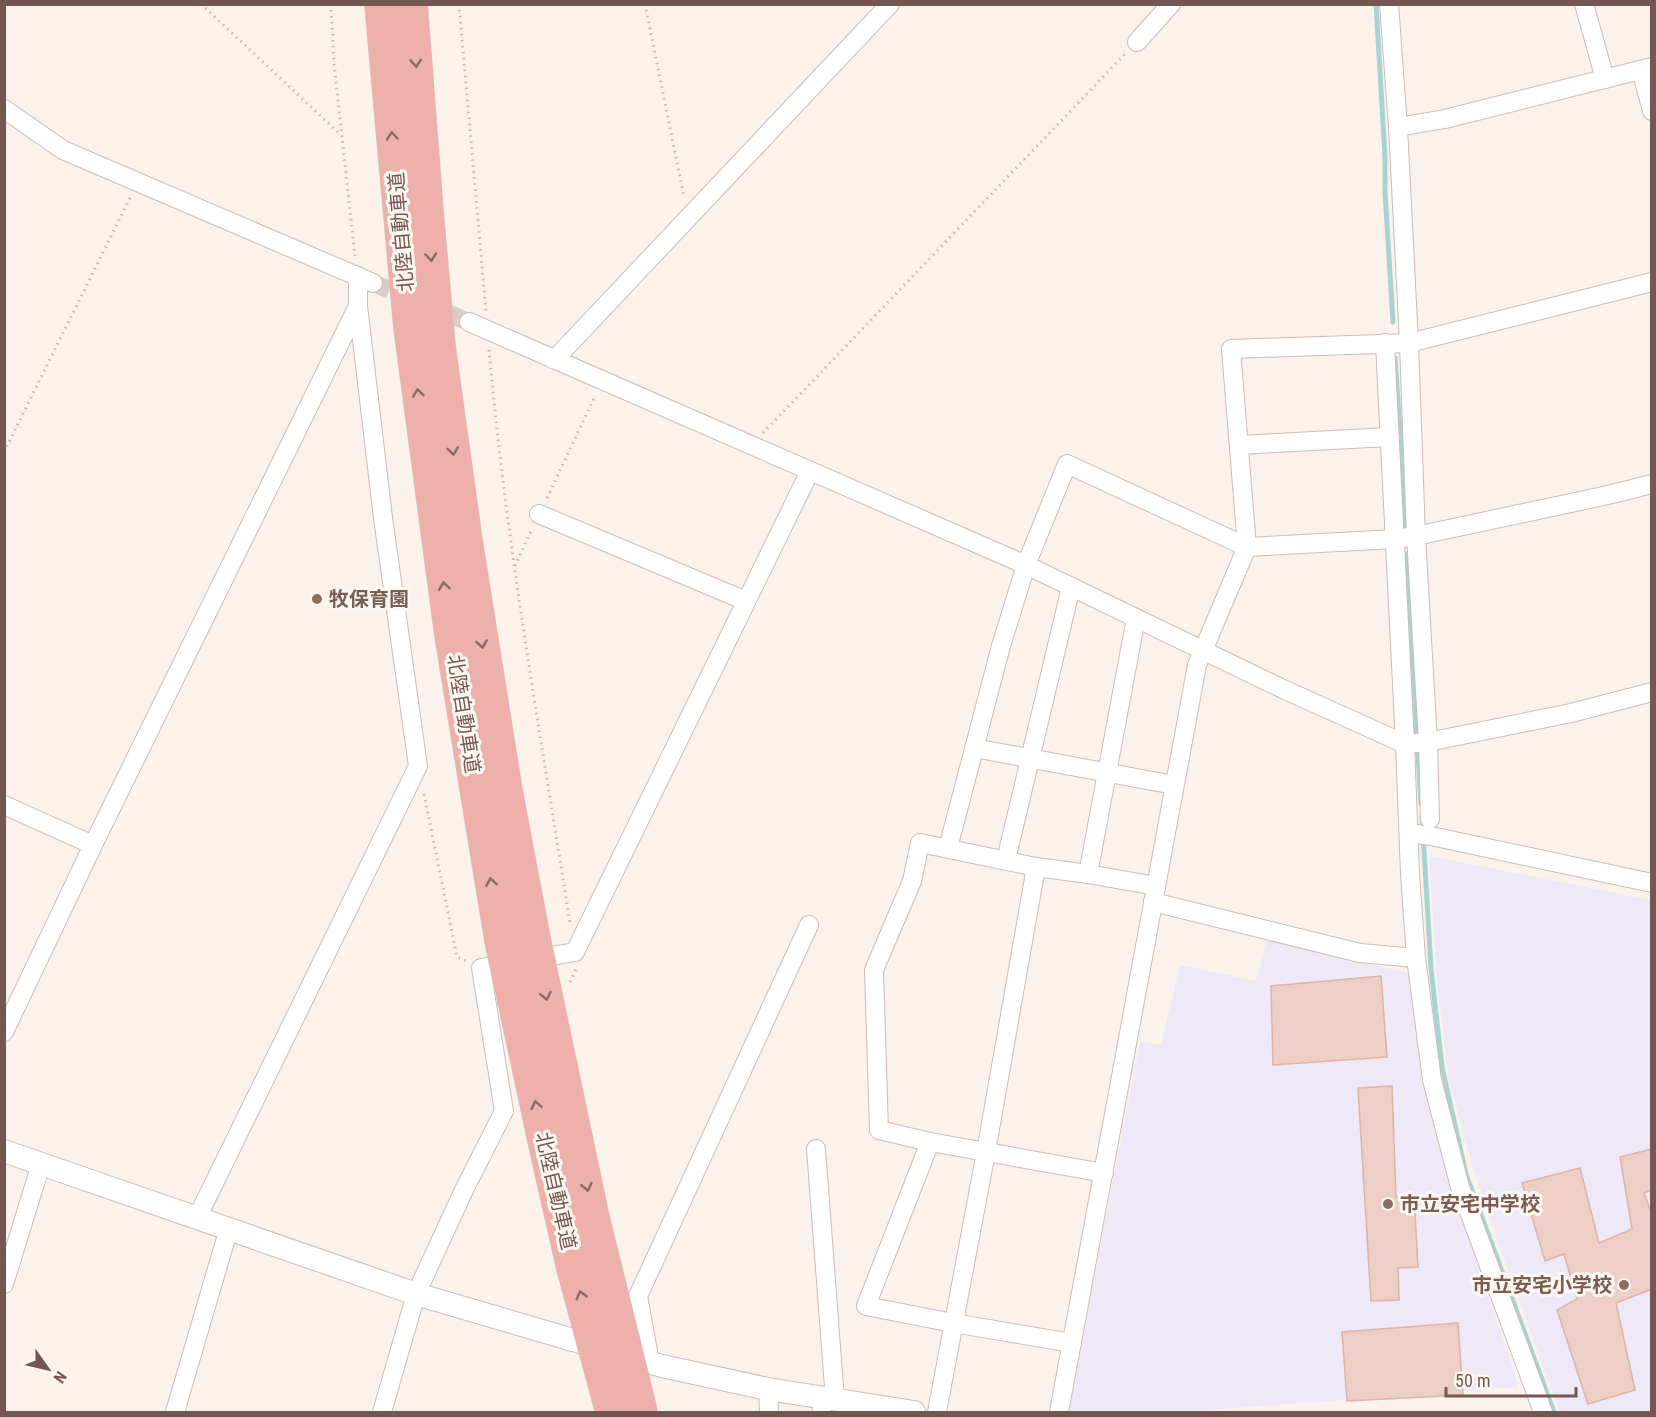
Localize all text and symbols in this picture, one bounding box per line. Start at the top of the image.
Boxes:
one-way arrow [409,58,422,67]
one-way arrow [386,132,399,141]
street label: 北陸自動車道 [384,171,418,293]
one-way arrow [424,253,437,262]
one-way arrow [413,388,425,397]
one-way arrow [447,446,459,455]
one-way arrow [439,581,451,591]
place label: 牧保育園 [329,587,409,611]
marker: 牧保育園 [310,592,324,606]
one-way arrow [476,639,488,648]
street label: 北陸自動車道 [443,653,485,775]
one-way arrow [486,878,498,887]
one-way arrow [539,991,552,1001]
one-way arrow [530,1101,543,1111]
street label: 北陸自動車道 [531,1130,581,1252]
one-way arrow [580,1182,593,1192]
place label: 市立安宅中学校 [1400,1192,1540,1216]
marker: 市立安宅中学校 [1381,1197,1395,1211]
place label: 市立安宅小学校 [1472,1273,1612,1297]
marker: 市立安宅小学校 [1617,1278,1631,1292]
one-way arrow [576,1290,588,1301]
north arrow [18,1339,78,1399]
scale bar [1446,1360,1576,1398]
text: N [49,1368,71,1386]
text: 50 m [1455,1370,1490,1391]

